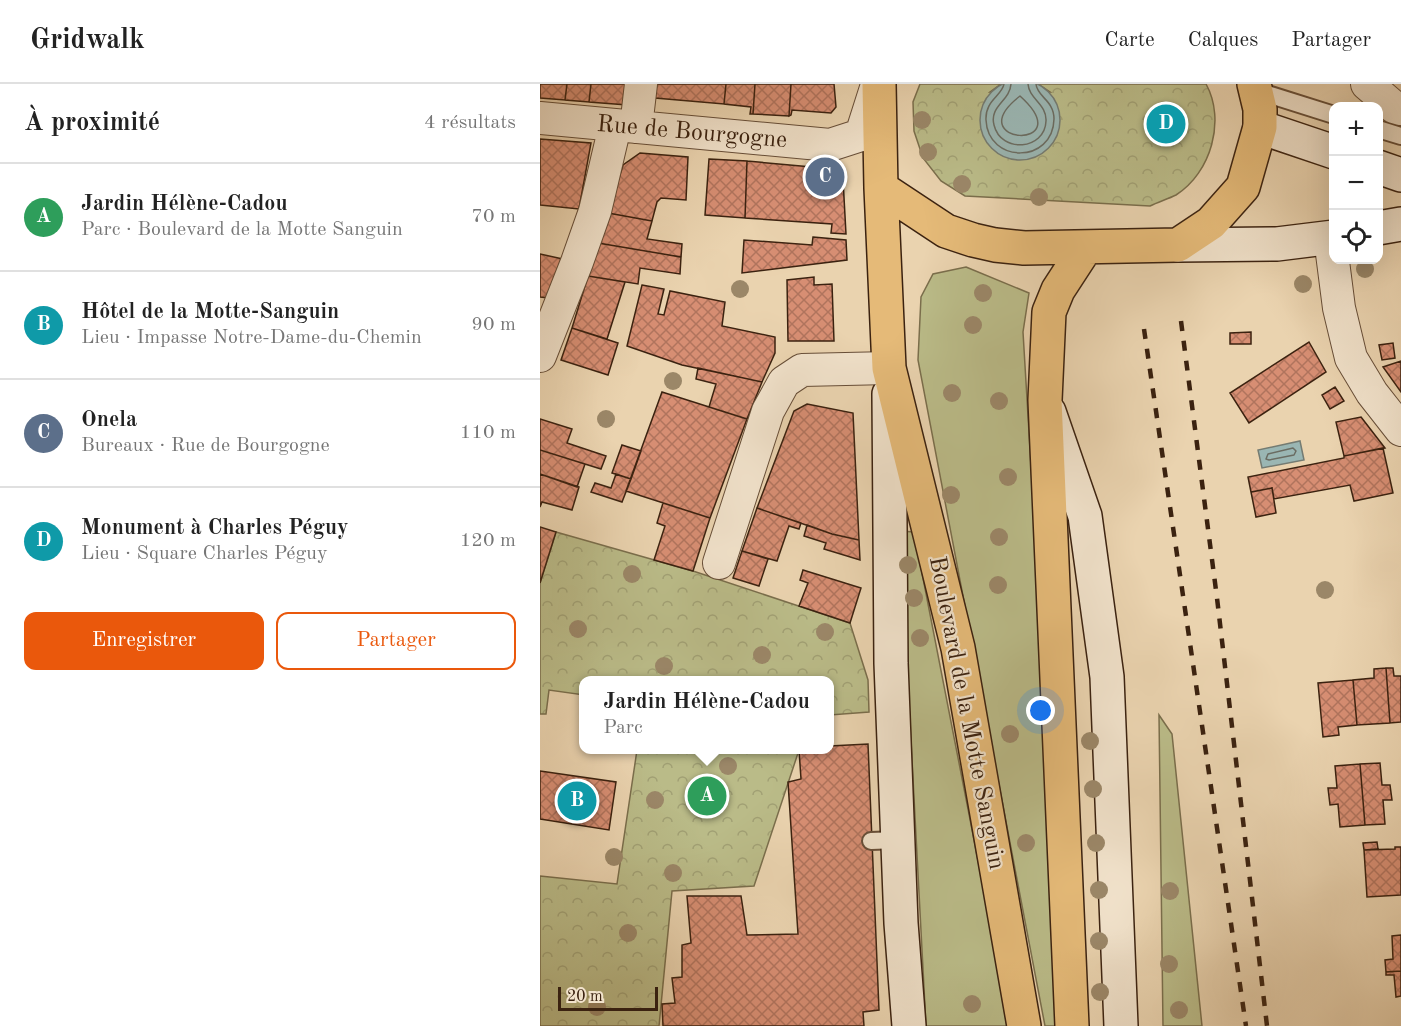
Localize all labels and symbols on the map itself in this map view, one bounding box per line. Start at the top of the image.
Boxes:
pin: D [1146,102,1186,147]
street label: Rue de Bourgogne [596,113,788,153]
pin: C [806,154,844,200]
street label: Boulevard de la Motte Sanguin [924,554,1008,872]
your location [1026,696,1055,725]
pin: A [688,774,726,818]
pin: B [558,778,597,824]
scale bar [558,984,658,1012]

